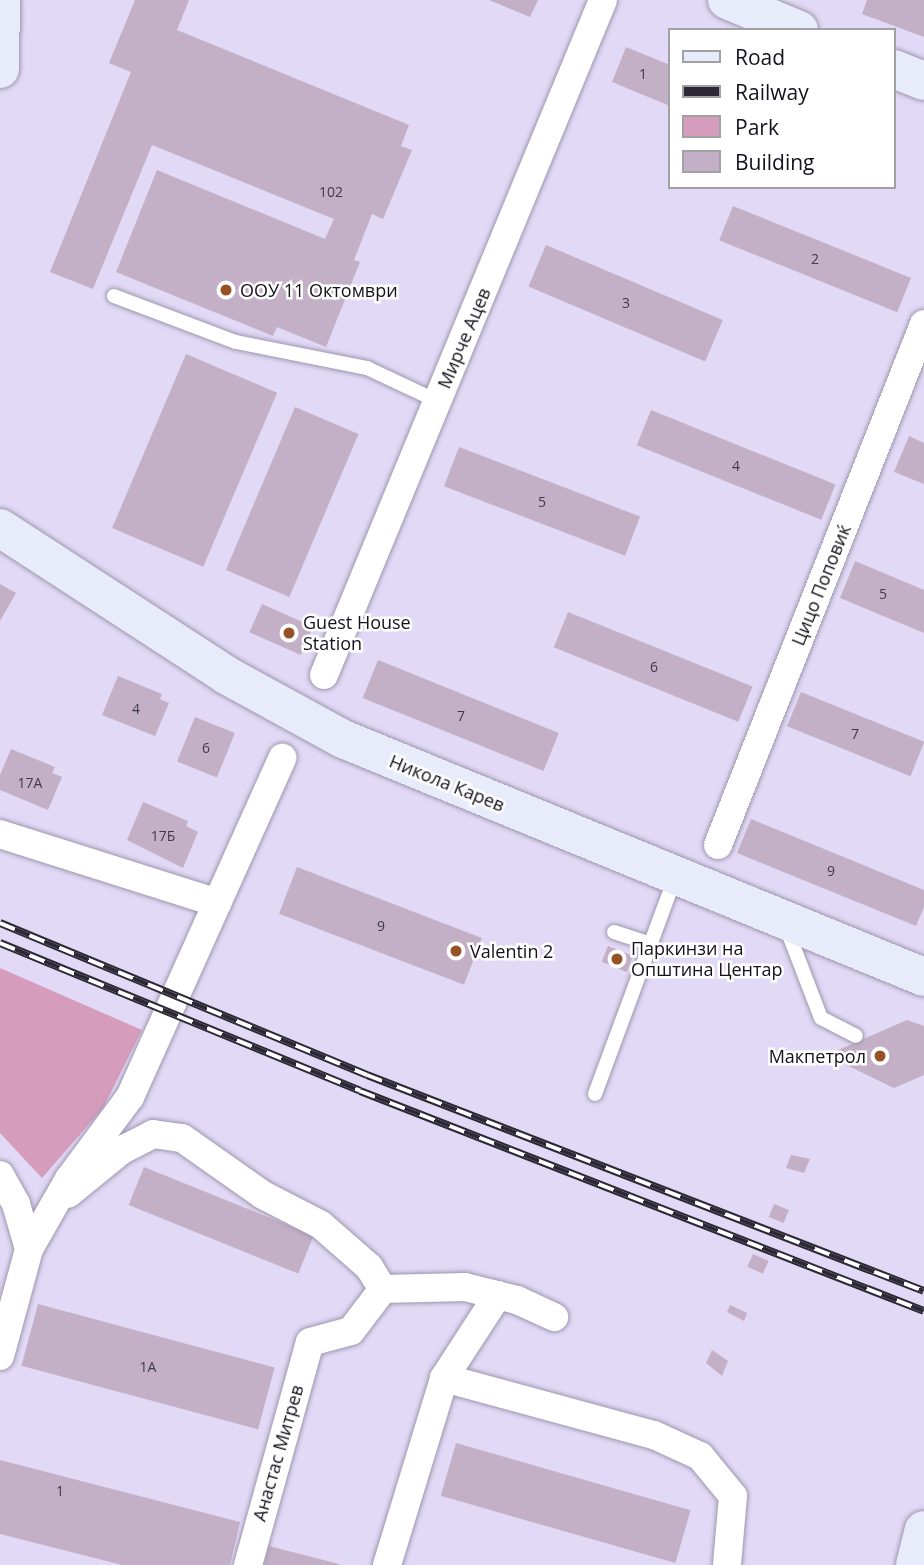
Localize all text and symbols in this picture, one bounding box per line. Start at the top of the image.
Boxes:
legend [668,28,896,189]
text: Road [735,43,785,71]
house number: 1 [639,66,647,82]
text: Railway [735,78,809,106]
text: Park [735,113,779,141]
text: Building [735,148,814,176]
house number: 102 [319,184,343,200]
house number: 2 [811,251,819,267]
place label: ООУ 11 Октомври [240,279,398,301]
marker: ООУ 11 Октомври [218,282,234,298]
street label: Мирче Ацев [433,284,495,392]
house number: 3 [622,295,630,311]
house number: 4 [732,458,740,474]
house number: 5 [538,494,546,510]
street label: Цицо Поповиќ [787,521,855,649]
house number: 5 [879,586,887,602]
place label: Guest House Station [303,612,411,654]
marker: Guest House Station [281,625,297,641]
house number: 6 [650,659,658,675]
house number: 4 [132,701,140,717]
house number: 7 [457,708,465,724]
house number: 7 [851,726,859,742]
house number: 6 [202,740,210,756]
street label: Никола Карев [386,750,508,816]
house number: 17А [18,775,42,791]
house number: 17Б [151,828,175,844]
house number: 9 [827,863,835,879]
house number: 9 [377,918,385,934]
place label: Паркинзи на Општина Центар [631,938,782,981]
place label: Valentin 2 [470,940,553,962]
marker: Valentin 2 [448,943,464,959]
marker: Паркинзи на Општина Центар [609,951,625,967]
place label: Макпетрол [769,1045,866,1067]
marker: Макпетрол [872,1048,888,1064]
house number: 1А [140,1359,156,1375]
street label: Анастас Митрев [248,1382,308,1524]
house number: 1 [56,1483,64,1499]

